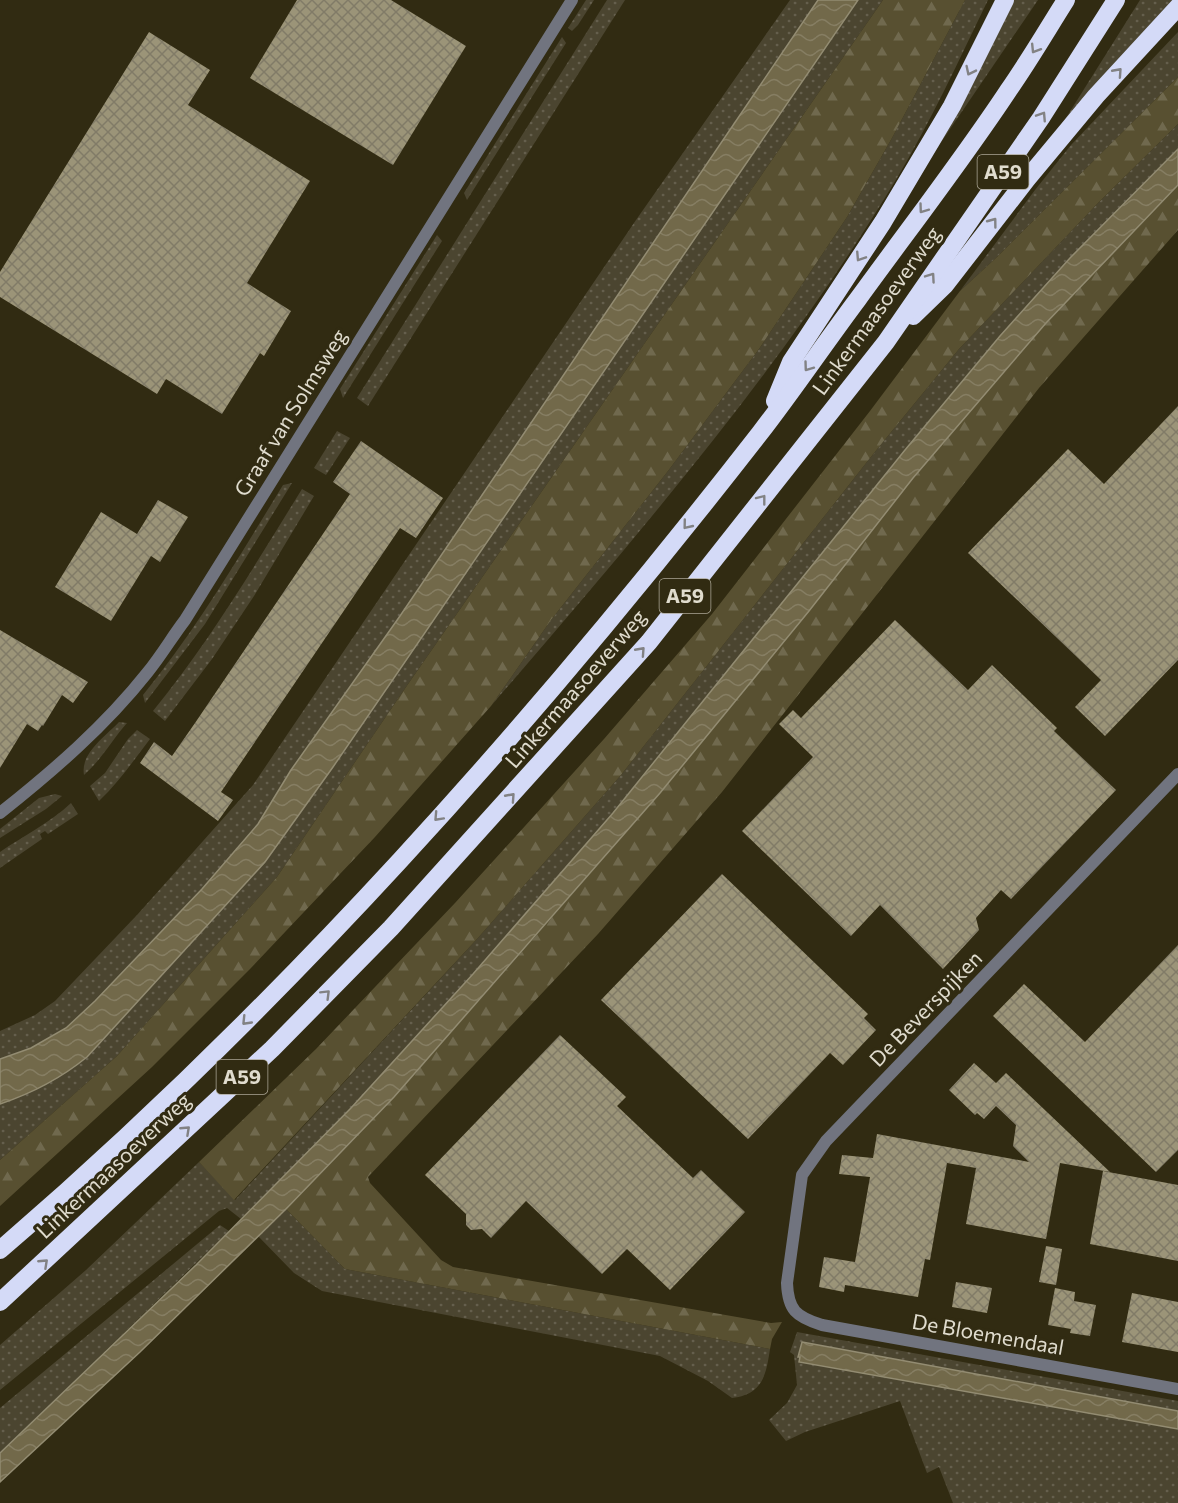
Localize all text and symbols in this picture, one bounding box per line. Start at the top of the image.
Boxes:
one-way arrow [1031,43,1042,54]
one-way arrow [965,65,977,76]
one-way arrow [1111,68,1122,79]
one-way arrow [1034,112,1046,122]
road number: A59 [978,155,1028,189]
one-way arrow [919,202,930,213]
one-way arrow [986,218,997,229]
street label: Linkermaasoeverweg [806,221,945,399]
one-way arrow [856,250,867,261]
one-way arrow [924,272,935,283]
street label: Graaf van Solmsweg [228,324,351,500]
one-way arrow [805,360,816,371]
one-way arrow [755,494,766,505]
one-way arrow [683,518,694,529]
road number: A59 [660,579,710,613]
street label: Linkermaasoeverweg [499,604,650,772]
one-way arrow [634,647,645,658]
one-way arrow [504,793,515,803]
one-way arrow [434,811,445,821]
street label: De Beverspijken [863,945,986,1071]
one-way arrow [319,991,330,1002]
one-way arrow [242,1015,253,1025]
road number: A59 [216,1060,268,1094]
street label: Linkermaasoeverweg [31,1087,195,1243]
one-way arrow [179,1126,190,1137]
one-way arrow [37,1259,47,1270]
street label: De Bloemendaal [910,1308,1066,1359]

